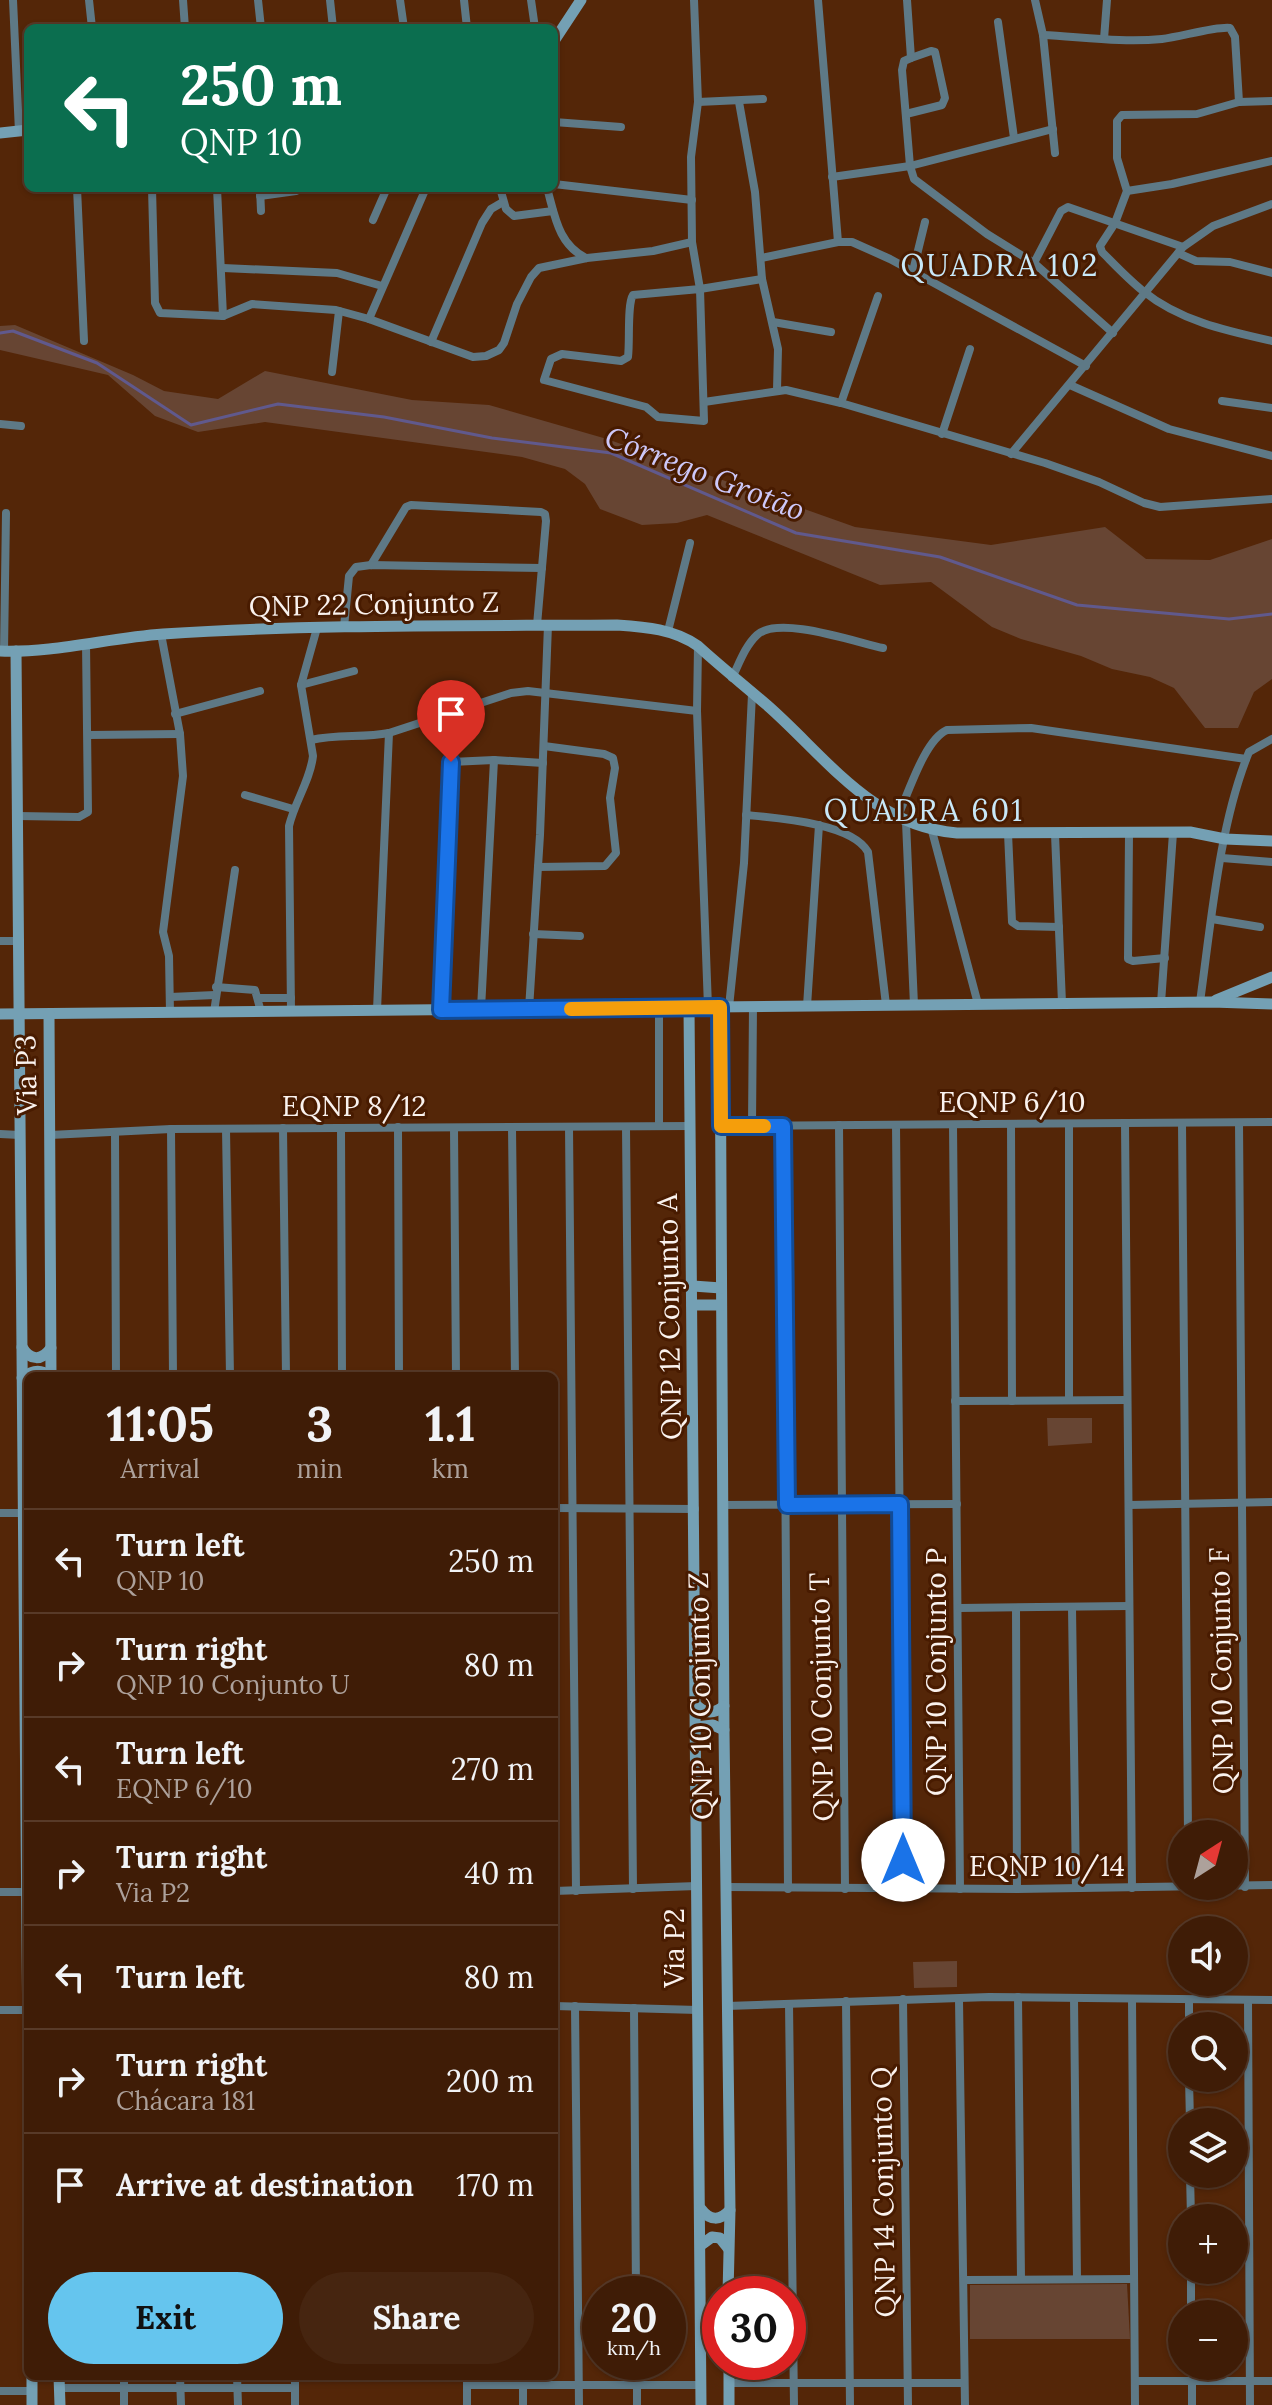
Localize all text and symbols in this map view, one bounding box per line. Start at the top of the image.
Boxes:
text: 250 m [180,49,342,120]
icon: left [48,56,152,160]
text: QNP 10 [180,119,303,165]
district label: QUADRA 102 [901,246,1099,284]
water label: Córrego Grotão [600,417,810,529]
street label: QNP 22 Conjunto Z [249,584,499,624]
pin [417,680,485,762]
icon: arrive [429,692,473,736]
district label: QUADRA 601 [824,791,1024,829]
street label: Via P3 [7,1035,45,1116]
street label: EQNP 6/10 [938,1084,1086,1120]
street label: EQNP 8/12 [282,1088,426,1124]
street label: QNP 12 Conjunto A [649,1193,689,1440]
text: 11:05 [107,1393,214,1454]
text: 3 [306,1393,333,1454]
text: 1.1 [425,1393,475,1454]
text: Arrival [120,1452,200,1485]
text: min [296,1452,343,1485]
text: km [432,1452,469,1485]
text: Turn left [116,1526,244,1564]
icon: left [48,1539,92,1583]
text: 250 m [448,1542,534,1580]
street label: QNP 10 Conjunto P [918,1548,954,1796]
street label: QNP 10 Conjunto F [1201,1548,1241,1794]
text: QNP 10 [116,1564,204,1597]
street label: QNP 10 Conjunto Z [680,1572,720,1820]
street label: QNP 10 Conjunto T [801,1572,841,1822]
text: Turn right [116,1630,267,1668]
icon: right [48,1643,92,1687]
text: 80 m [464,1646,534,1684]
text: QNP 10 Conjunto U [116,1668,350,1701]
text: Turn left [116,1734,244,1772]
icon: left [48,1747,92,1791]
text: 270 m [451,1750,534,1788]
text: EQNP 6/10 [116,1772,253,1805]
position arrow [861,1818,945,1902]
north arrow [1168,1820,1248,1900]
map controls [1168,1820,1248,2380]
text: Turn right [116,1838,267,1876]
street label: EQNP 10/14 [969,1848,1125,1884]
icon: right [48,1851,92,1895]
text: 40 m [464,1854,534,1892]
text: Via P2 [116,1876,190,1909]
street label: Via P2 [656,1908,692,1989]
button: sound [1168,1916,1248,1996]
icon: left [48,1955,92,1999]
text: Turn left [116,1958,244,1996]
text: 80 m [464,1958,534,1996]
button: search [1168,2012,1248,2092]
text: Turn right [116,2046,267,2084]
icon: right [48,2059,92,2103]
text: 200 m [446,2062,534,2100]
street label: QNP 14 Conjunto Q [863,2066,903,2318]
text: Chácara 181 [116,2084,255,2117]
button: layers [1168,2108,1248,2188]
icon: arrive [48,2163,92,2207]
text: Arrive at destination [116,2166,414,2204]
text: 170 m [456,2166,534,2204]
button: + [1168,2204,1248,2284]
button: Exit [48,2272,283,2364]
button: Share [299,2272,534,2364]
speed limit sign: 30 [702,2276,806,2380]
text: 20 [611,2292,657,2343]
button: − [1168,2300,1248,2380]
text: km/h [607,2335,661,2360]

